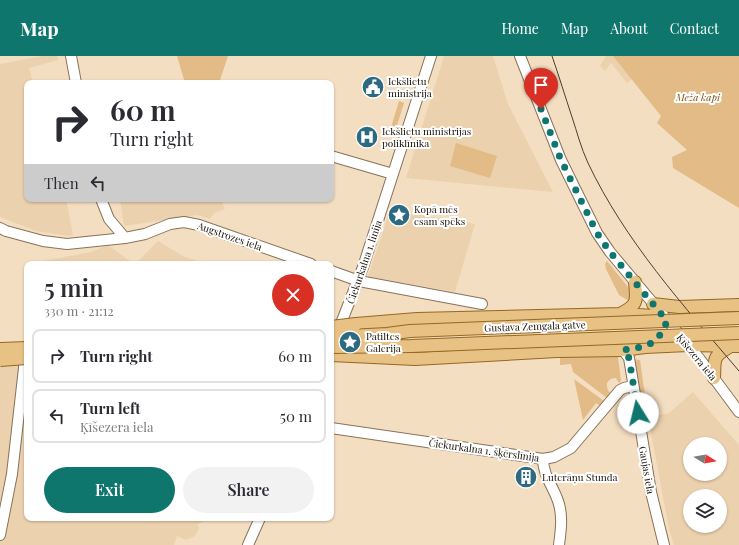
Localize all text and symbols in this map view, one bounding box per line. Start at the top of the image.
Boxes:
text: Map [20,15,59,41]
text: Home [501,19,539,38]
text: Map [561,19,588,38]
text: About [610,19,648,38]
text: Contact [670,19,719,38]
pin [524,68,558,109]
public building icon: Iekšlietu ministrija [360,74,386,100]
place label: Iekšlietu ministrija [388,74,432,100]
icon: arrive [530,74,552,96]
park label: Meža kapi [675,90,721,104]
text: 60 m [110,91,176,128]
icon: right [44,96,96,148]
hospital icon: Iekšlietu ministrijas poliklīnika [354,124,380,150]
place label: Iekšlietu ministrijas poliklīnika [382,124,471,150]
text: Turn right [110,127,193,151]
icon: left [87,172,109,194]
text: Then [44,173,79,193]
place icon: Kopā mēs esam spēks [386,202,412,228]
place label: Kopā mēs esam spēks [414,202,465,228]
street label: Augstrozes iela [195,218,264,254]
street label: Čiekurkalna 1. līnija [343,218,385,306]
text: 5 min [44,271,104,303]
button: close [272,274,314,316]
text: 330 m · 21:12 [44,302,114,319]
street label: Gustava Zemgala gatve [484,317,586,335]
place icon: Patiltes Galerija [337,329,363,355]
place label: Patiltes Galerija [366,329,401,355]
street label: Ķīšezera iela [674,331,720,383]
icon: right [46,345,68,367]
text: Turn right [80,346,153,366]
text: 60 m [278,346,312,366]
position arrow [617,392,659,434]
text: Turn left [80,398,141,418]
icon: left [46,405,68,427]
text: 50 m [280,406,312,426]
text: Ķīšezera iela [80,418,153,435]
street label: Čiekurkalna 1. šķērslīnija [428,435,540,465]
north arrow [683,437,727,481]
map controls [683,437,727,533]
street label: Gaujas iela [636,445,658,495]
building icon: Luterāņu Stunda [513,464,539,490]
button: Exit [44,467,175,513]
button: Share [183,467,314,513]
place label: Luterāņu Stunda [542,470,618,484]
button: layers [683,489,727,533]

